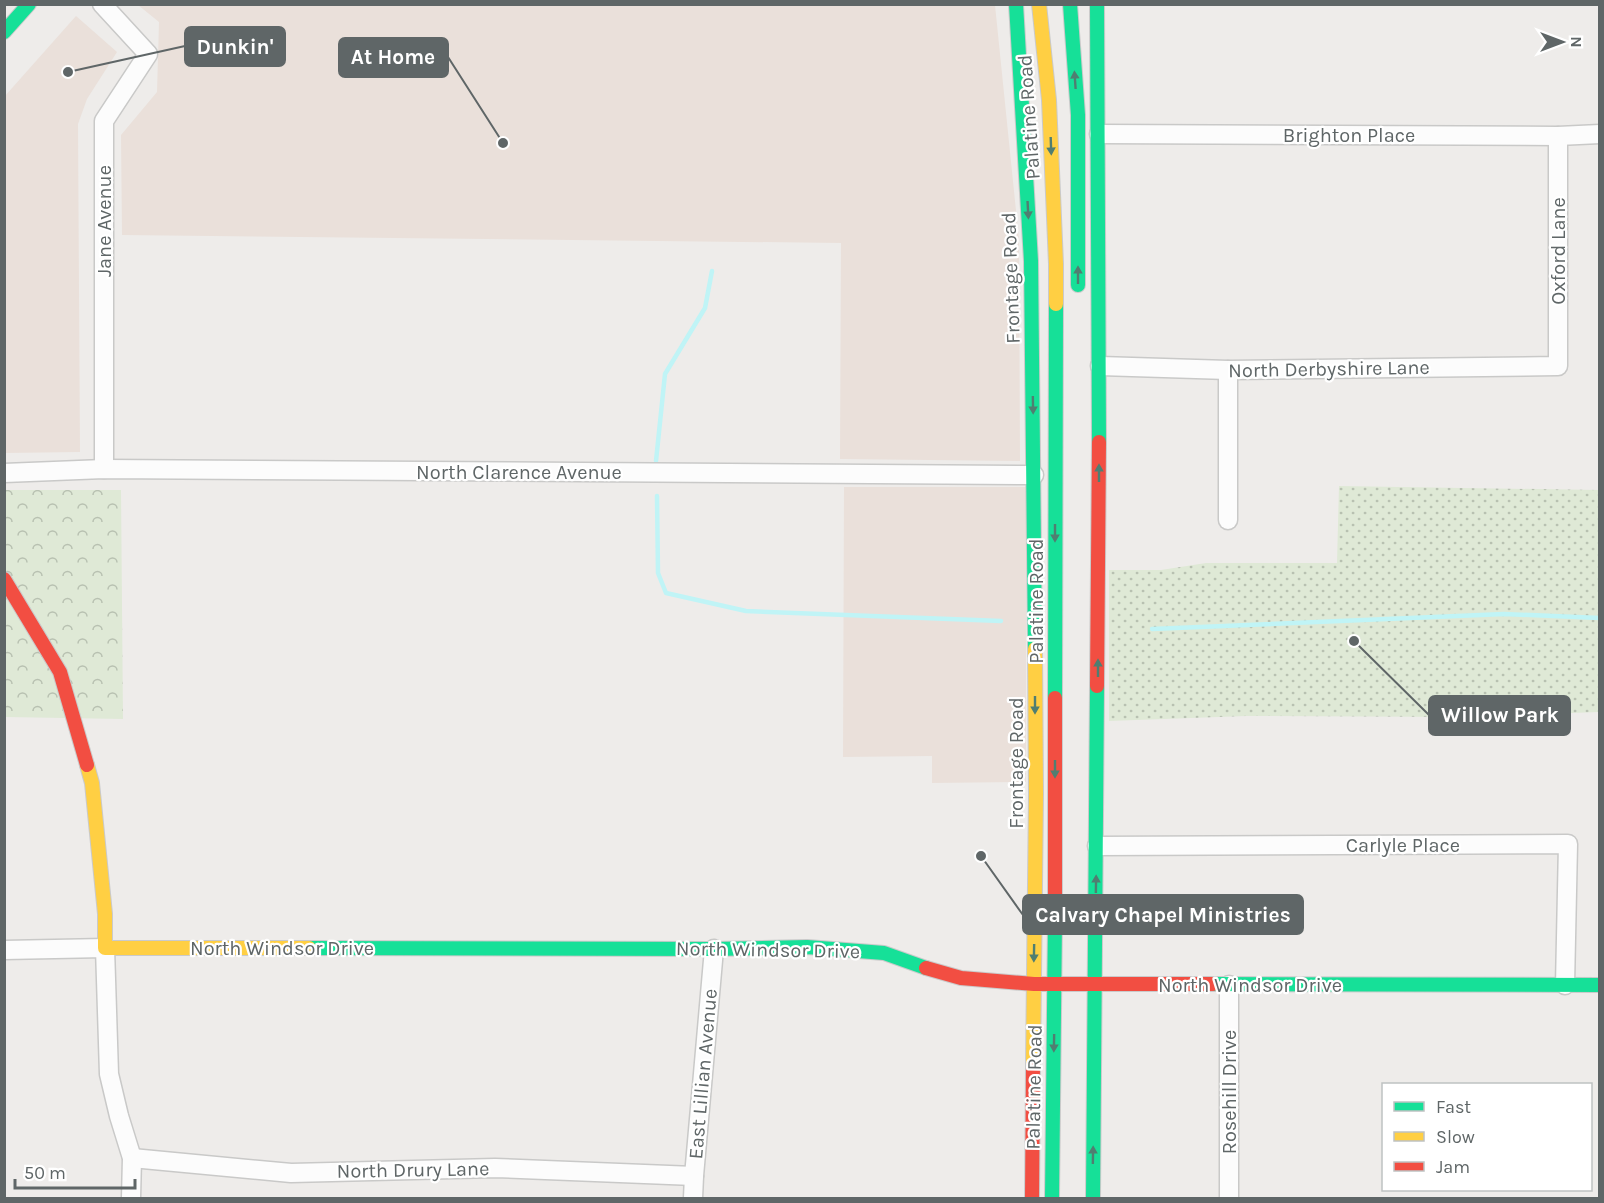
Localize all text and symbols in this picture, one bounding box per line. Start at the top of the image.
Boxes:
north arrow [1532,12,1592,72]
callout: Dunkin' [185,27,285,66]
text: Dunkin' [197,35,274,59]
text: N [1567,36,1586,48]
callout: At Home [339,38,448,77]
text: At Home [351,45,435,69]
street label: Palatine Road [1013,54,1045,180]
one-way arrow [1071,70,1080,89]
street label: Brighton Place [1283,124,1415,147]
one-way arrow [1047,137,1056,156]
street label: Jane Avenue [93,165,116,277]
street label: Oxford Lane [1547,197,1570,305]
one-way arrow [1023,200,1033,219]
street label: Frontage Road [997,212,1025,344]
one-way arrow [1073,265,1083,284]
street label: North Derbyshire Lane [1228,356,1430,382]
one-way arrow [1028,395,1038,414]
street label: North Clarence Avenue [416,461,622,484]
one-way arrow [1094,463,1104,482]
one-way arrow [1050,523,1060,542]
street label: Palatine Road [1025,538,1048,664]
one-way arrow [1093,658,1103,677]
one-way arrow [1030,695,1040,714]
callout: Willow Park [1429,696,1570,735]
street label: Frontage Road [1005,697,1028,829]
text: Willow Park [1441,703,1559,727]
one-way arrow [1050,760,1060,779]
street label: Carlyle Place [1346,834,1460,857]
one-way arrow [1091,874,1101,893]
callout: Calvary Chapel Ministries [1023,895,1303,934]
text: Calvary Chapel Ministries [1035,903,1291,927]
street label: North Windsor Drive [190,937,374,960]
street label: North Windsor Drive [676,937,860,963]
one-way arrow [1029,944,1039,963]
street label: North Windsor Drive [1158,974,1342,997]
street label: East Lillian Avenue [684,988,722,1160]
street label: Palatine Road [1021,1024,1047,1150]
street label: Rosehill Drive [1218,1030,1241,1154]
one-way arrow [1049,1033,1059,1052]
legend [1382,1083,1592,1191]
text: Fast [1436,1096,1471,1118]
text: Slow [1436,1126,1475,1148]
one-way arrow [1089,1145,1098,1164]
scale bar [15,1152,135,1190]
text: Jam [1436,1156,1470,1178]
street label: North Drury Lane [336,1157,490,1183]
text: 50 m [24,1162,66,1184]

